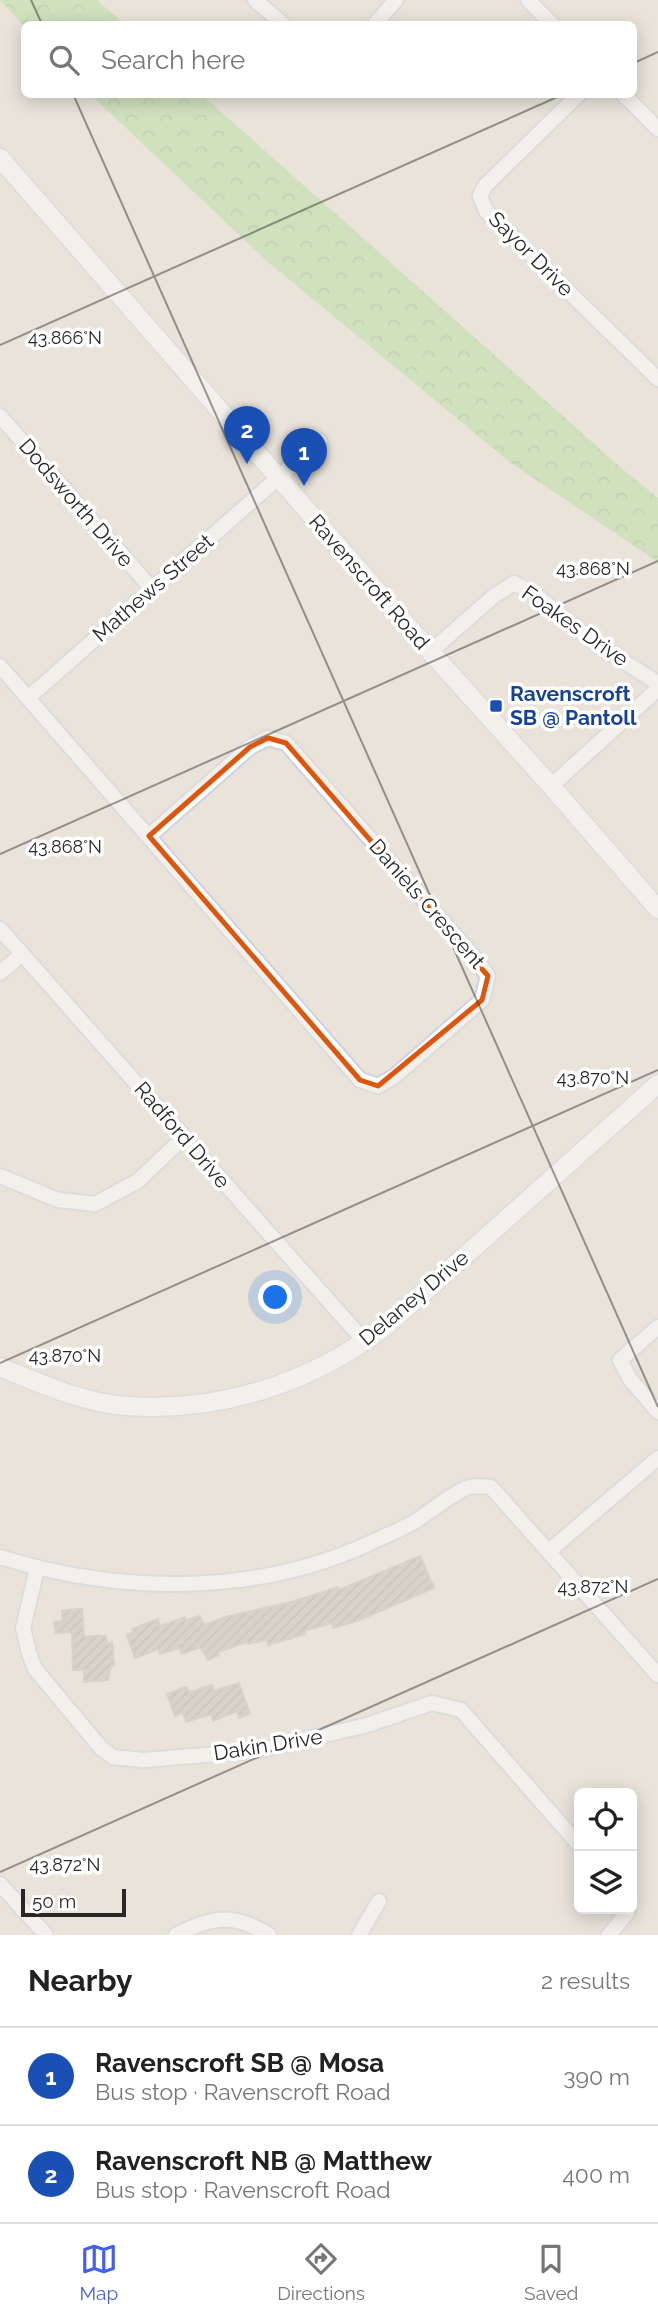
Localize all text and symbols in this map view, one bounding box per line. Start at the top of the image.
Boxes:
search box [21,21,637,98]
icon: search [45,41,83,79]
text: Search here [101,45,245,75]
street label: Sayor Drive [484,206,579,301]
text: 43.866°N [28,327,102,348]
pin: 2 [224,406,270,464]
pin: 1 [281,428,327,486]
street label: Dodsworth Drive [14,433,139,572]
street label: Ravenscroft Road [304,509,435,654]
street label: Mathews Street [87,528,218,647]
text: 43.868°N [556,558,630,579]
street label: Foakes Drive [517,580,633,671]
place label: Ravenscroft SB @ Pantoll [510,681,637,730]
marker: Ravenscroft SB @ Pantoll [488,698,504,714]
street label: Daniels Crescent [364,834,490,974]
text: 43.868°N [28,836,102,857]
text: 43.870°N [557,1067,629,1088]
street label: Radford Drive [129,1076,235,1193]
street label: Delaney Drive [354,1245,473,1351]
your location [258,1280,292,1314]
text: 43.870°N [29,1345,101,1366]
text: 43.872°N [558,1576,628,1597]
street label: Dakin Drive [212,1724,324,1765]
map controls [574,1788,637,1914]
button: locate [574,1788,637,1851]
button: layers [574,1851,637,1914]
text: 43.872°N [30,1854,100,1875]
scale bar [21,1886,126,1918]
text: 50 m [32,1890,76,1912]
text: Nearby [28,1963,132,1998]
text: 2 results [541,1967,630,1994]
text: Ravenscroft SB @ Mosa [95,2048,384,2078]
text: 1 [45,2063,57,2090]
text: 390 m [563,2063,630,2090]
text: Bus stop · Ravenscroft Road [95,2078,391,2105]
text: Ravenscroft NB @ Matthew [95,2146,432,2176]
text: 2 [45,2161,57,2188]
text: 400 m [562,2161,630,2188]
text: Bus stop · Ravenscroft Road [95,2176,391,2203]
tab: Map [80,2240,118,2304]
tab: Directions [277,2240,365,2304]
tab: Saved [524,2240,578,2304]

